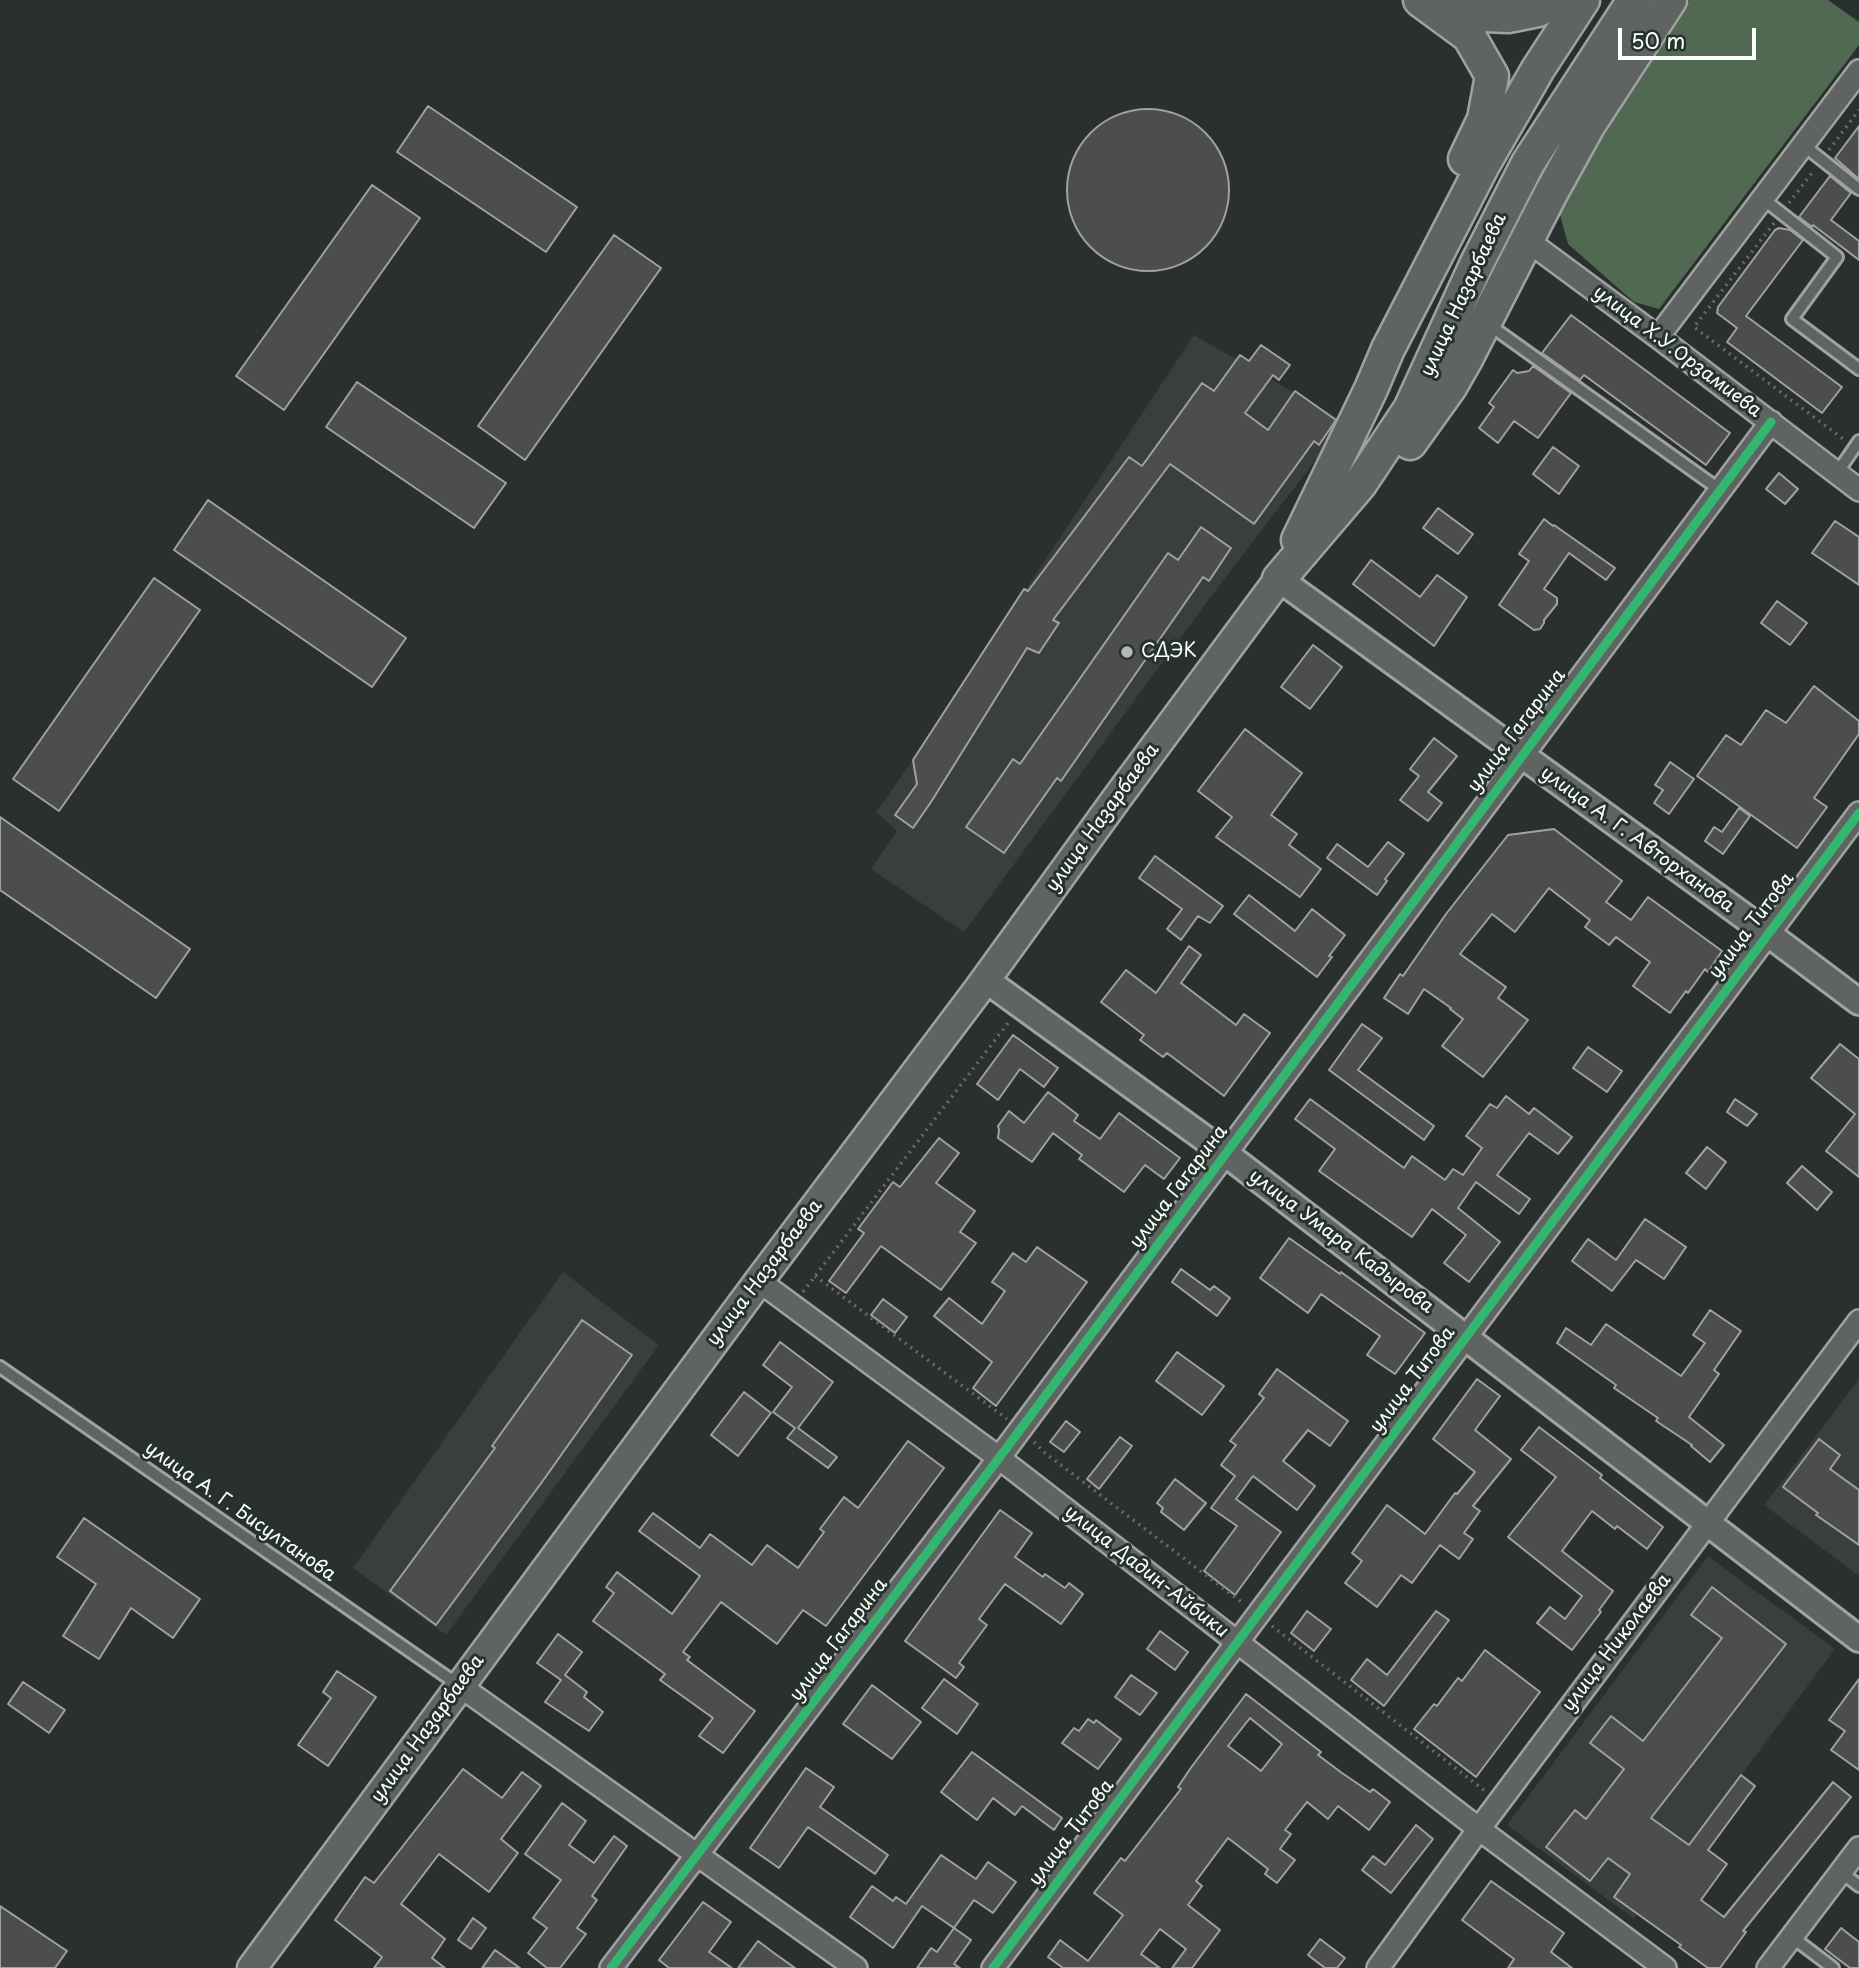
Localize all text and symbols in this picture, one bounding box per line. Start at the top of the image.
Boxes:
scale bar [1621,14,1759,58]
text: 50 m [1631,24,1685,56]
street label: улица Назарбаева [1416,210,1512,380]
street label: улица Х.У.Орзамиева [1588,281,1766,423]
place label: СДЭК [1141,641,1197,663]
marker: СДЭК [1119,644,1135,660]
street label: улица Гагарина [1463,665,1571,797]
street label: улица Назарбаева [1042,739,1164,897]
street label: улица А. Г. Авторханова [1536,762,1738,918]
street label: улица Титова [1705,868,1799,984]
street label: улица Гагарина [1125,1121,1233,1253]
street label: улица Умара Кадырова [1244,1165,1438,1319]
street label: улица Назарбаева [702,1195,828,1351]
street label: улица Титова [1366,1322,1460,1438]
street label: улица А. Г. Бисултанова [140,1437,340,1587]
street label: улица Дадин-Айбики [1059,1501,1233,1643]
street label: улица Николаева [1558,1570,1676,1716]
street label: улица Гагарина [785,1574,893,1706]
street label: улица Назарбаева [367,1650,489,1808]
street label: улица Титова [1025,1775,1119,1891]

